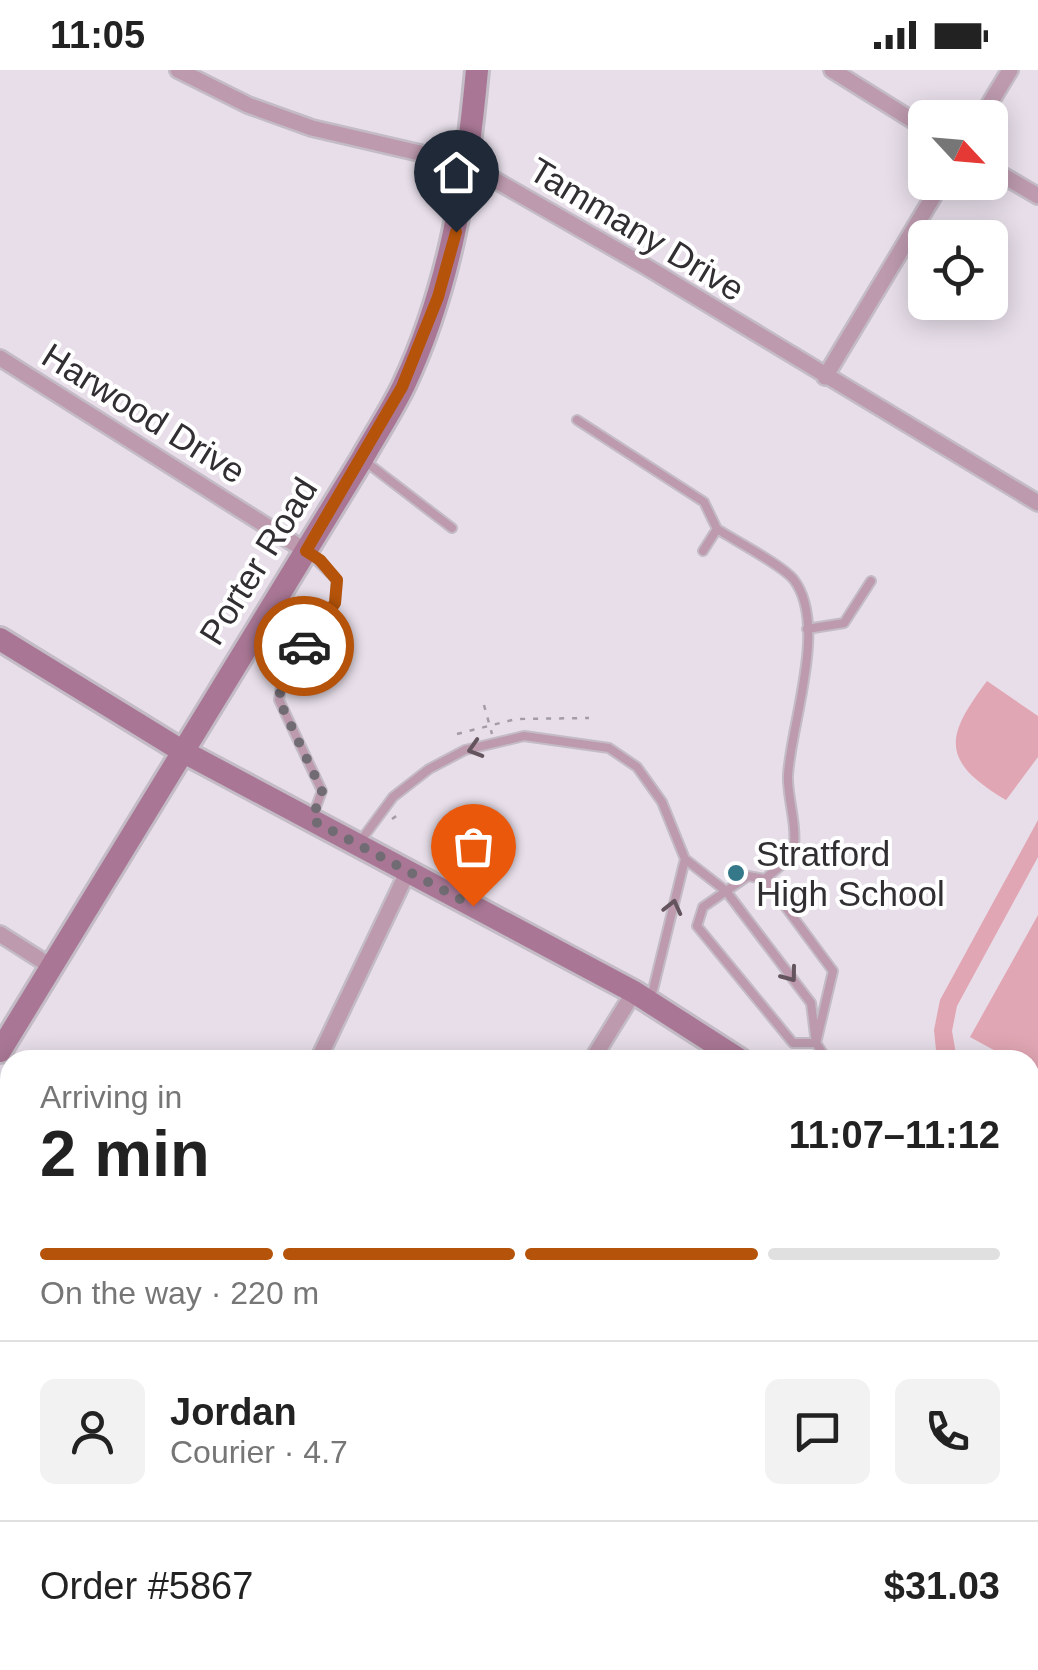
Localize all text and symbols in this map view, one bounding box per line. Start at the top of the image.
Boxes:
text: 11:05 [50,14,145,56]
north arrow [908,100,1008,200]
map controls [908,100,1008,320]
pin [414,130,499,233]
icon: home [429,145,484,200]
street label: Tammany Drive [523,150,751,308]
button: locate [908,220,1008,320]
street label: Harwood Drive [36,335,252,491]
street label: Porter Road [191,471,325,651]
courier [254,596,354,696]
icon: car [277,619,332,674]
one-way arrow [467,737,484,758]
pin [431,804,516,907]
icon: bag [446,819,501,874]
place label: Stratford High School [756,834,945,913]
marker: Stratford High School [725,862,747,884]
one-way arrow [661,899,682,916]
one-way arrow [778,964,795,982]
text: Arriving in [40,1079,182,1115]
text: 11:07–11:12 [789,1114,1000,1156]
text: 2 min [40,1117,210,1190]
text: On the way · 220 m [40,1275,319,1311]
button: person [40,1379,145,1484]
button: chat [765,1379,870,1484]
button: phone [895,1379,1000,1484]
text: Jordan [170,1391,297,1433]
text: Courier · 4.7 [170,1434,348,1470]
text: Order #5867 [40,1565,253,1607]
text: $31.03 [884,1565,1000,1607]

